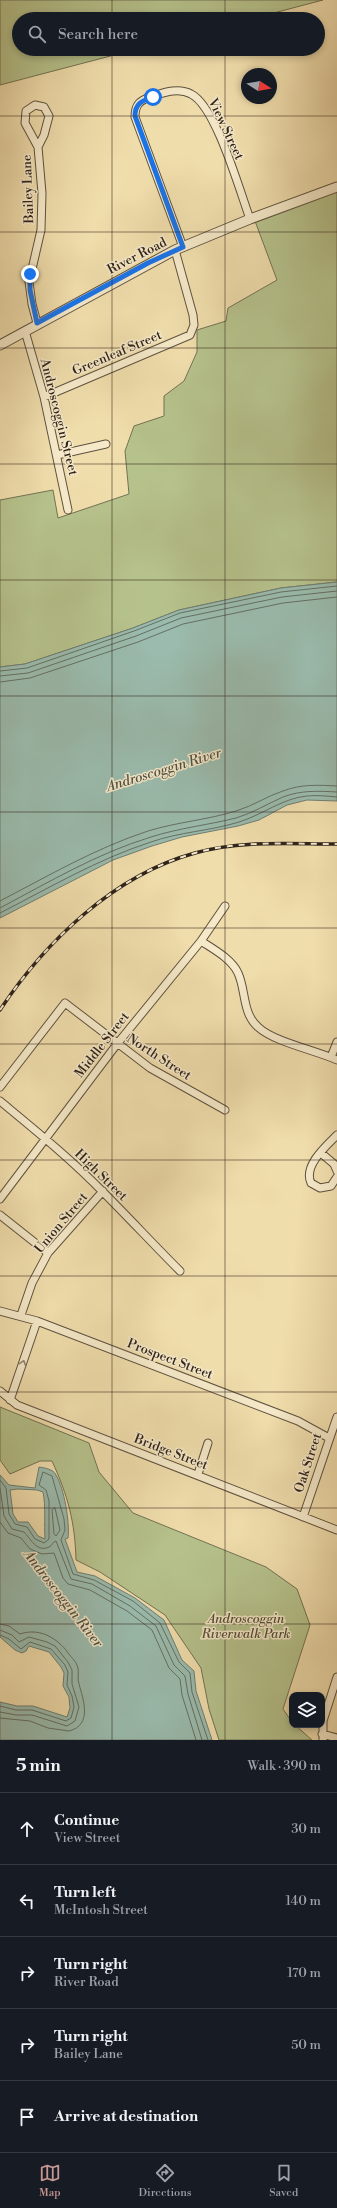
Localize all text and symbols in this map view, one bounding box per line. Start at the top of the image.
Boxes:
search box [12,12,325,56]
icon: search [26,23,48,45]
text: Search here [58,25,138,44]
north arrow [241,68,277,104]
route start [144,88,162,106]
street label: View Street [204,95,247,163]
street label: Bailey Lane [19,154,37,225]
street label: River Road [105,234,170,278]
route end [21,265,39,283]
street label: Greenleaf Street [70,327,165,379]
street label: Androscoggin Street [36,356,81,477]
water label: Androscoggin River [102,744,225,797]
street label: Middle Street [71,1009,133,1081]
street label: North Street [124,1030,194,1084]
street label: High Street [71,1146,131,1204]
street label: Union Street [31,1189,91,1257]
street label: Prospect Street [125,1335,216,1383]
one-way arrow [18,1360,27,1367]
street label: Bridge Street [131,1430,211,1474]
street label: Oak Street [291,1431,325,1495]
water label: Androscoggin River [18,1545,107,1652]
park label: Androscoggin Riverwalk Park [201,1611,291,1642]
map controls [289,1692,325,1728]
button: layers [289,1692,325,1728]
text: 5 min [16,1755,61,1777]
text: Walk · 390 m [248,1758,321,1774]
text: Continue [54,1811,119,1830]
icon: ahead [16,1818,38,1840]
text: 30 m [291,1821,321,1837]
text: View Street [54,1830,120,1846]
text: Turn left [54,1883,116,1902]
icon: left [16,1890,38,1912]
text: 140 m [285,1893,321,1909]
text: McIntosh Street [54,1902,148,1918]
text: Turn right [54,1955,128,1974]
icon: right [16,1962,38,1984]
text: 170 m [287,1965,321,1981]
text: River Road [54,1974,119,1990]
text: Turn right [54,2027,128,2046]
icon: right [16,2034,38,2056]
text: 50 m [291,2037,321,2053]
text: Bailey Lane [54,2046,123,2062]
icon: arrive [16,2106,38,2128]
text: Arrive at destination [54,2107,198,2126]
tab: Map [39,2162,61,2200]
tab: Directions [139,2162,192,2200]
tab: Saved [269,2162,298,2200]

